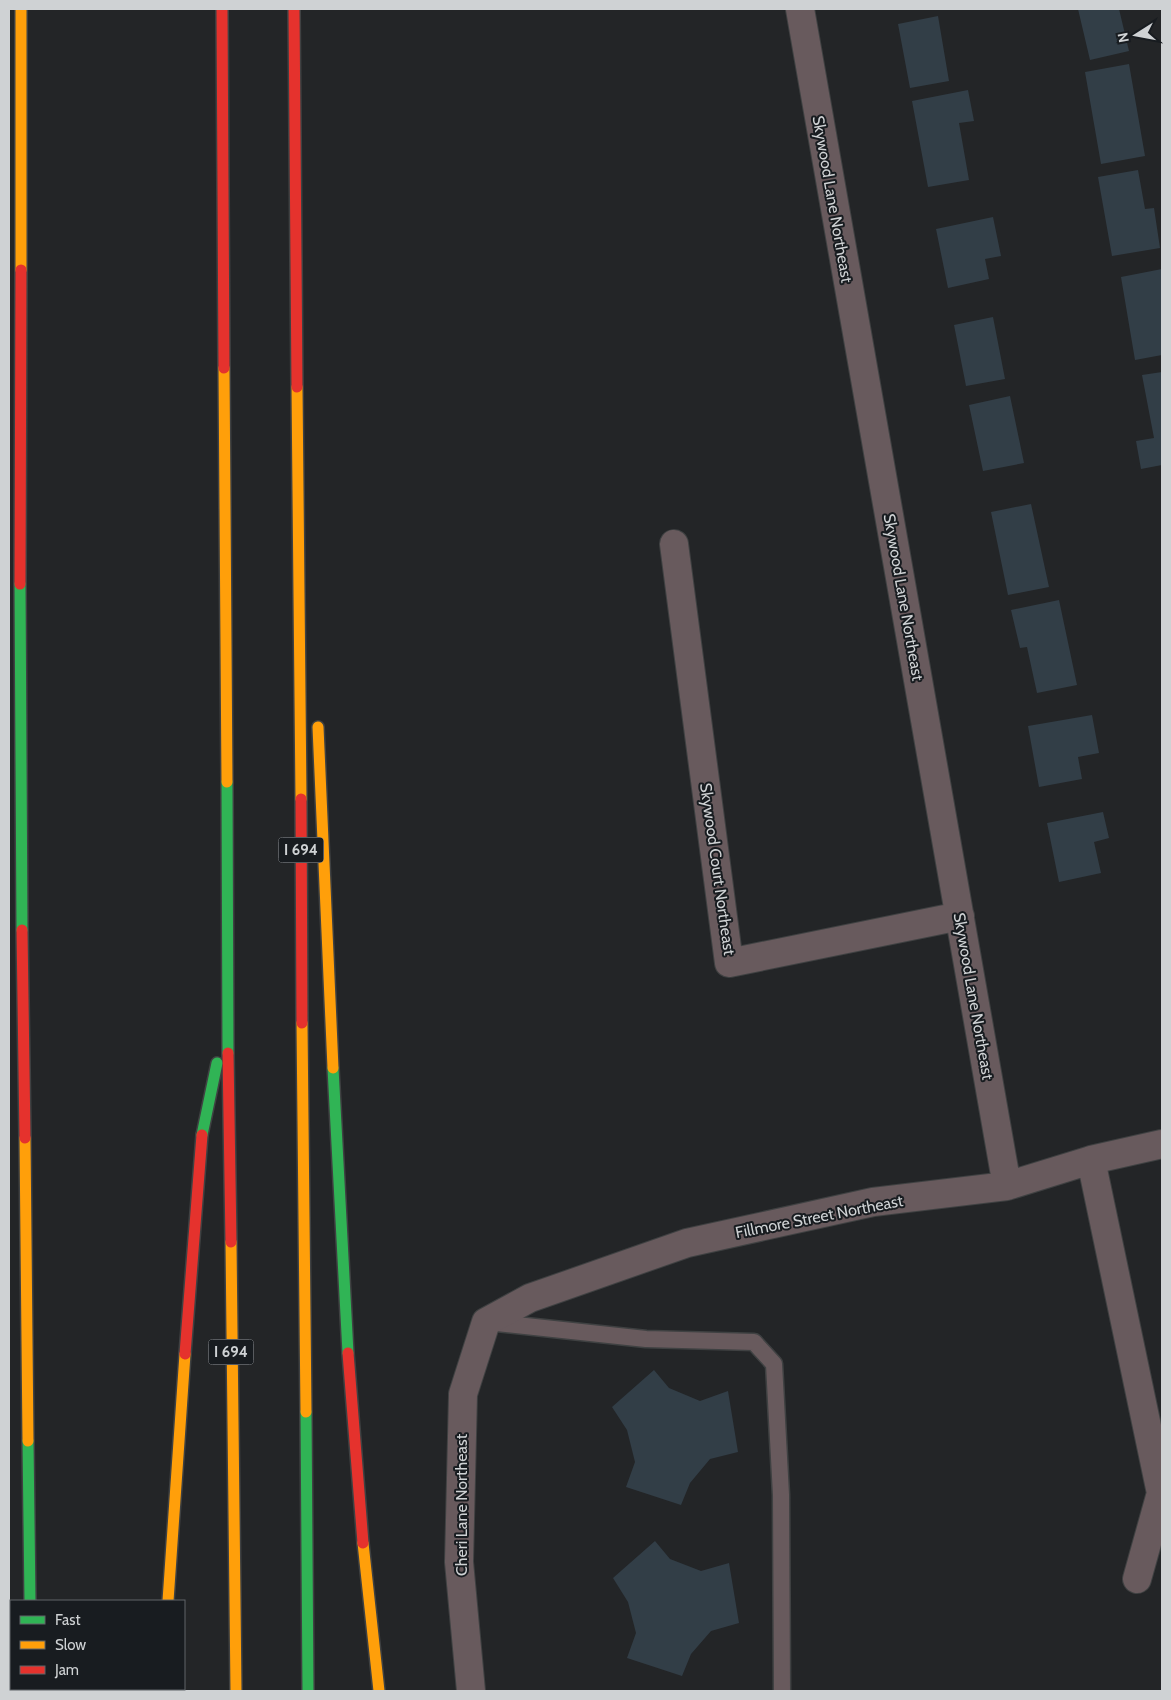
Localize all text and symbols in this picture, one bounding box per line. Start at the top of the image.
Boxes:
north arrow [1111,10,1161,60]
text: N [1113,31,1133,44]
street label: Skywood Lane Northeast [808,114,857,285]
street label: Skywood Lane Northeast [879,512,928,683]
street label: Skywood Court Northeast [696,782,739,957]
road number: I 694 [278,838,324,862]
street label: Skywood Lane Northeast [949,911,998,1082]
street label: Fillmore Street Northeast [734,1191,905,1242]
road number: I 694 [208,1340,254,1364]
street label: Cheri Lane Northeast [452,1433,471,1576]
legend [10,1600,185,1690]
text: Fast [55,1611,80,1629]
text: Slow [55,1636,86,1654]
text: Jam [54,1661,79,1679]

